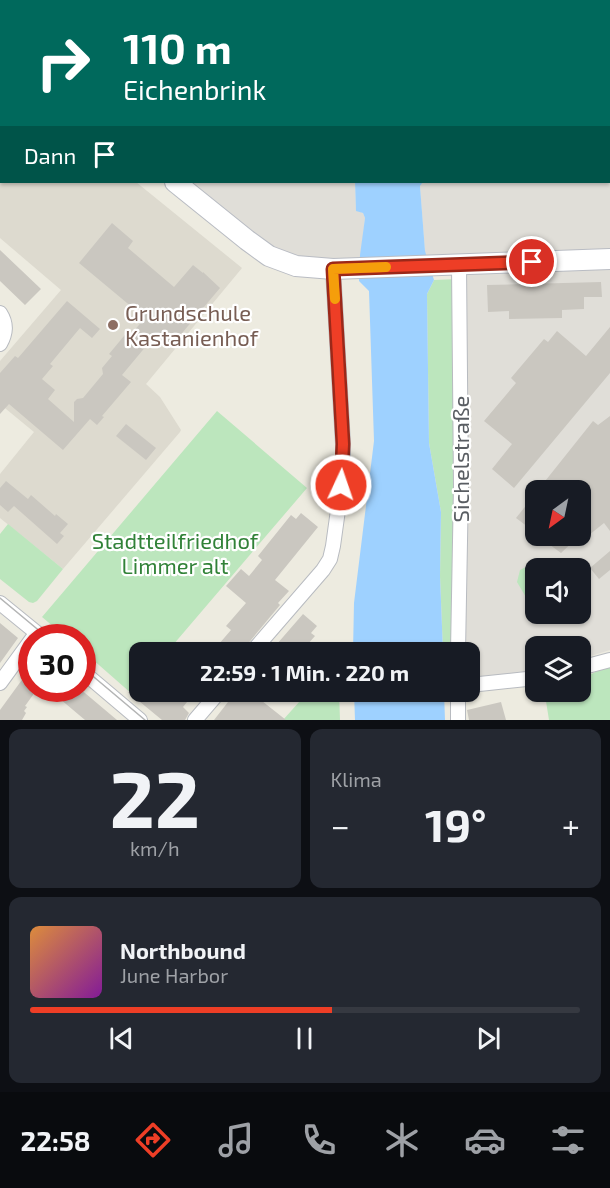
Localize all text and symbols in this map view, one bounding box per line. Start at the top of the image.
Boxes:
text: 110 m [123,22,232,72]
icon: right [24,24,102,102]
text: Eichenbrink [123,73,266,105]
icon: arrive [88,138,121,171]
text: Dann [24,142,76,168]
pin [506,236,557,287]
icon: arrive [515,245,548,278]
place label: Grundschule Kastanienhof [125,299,259,350]
marker: Grundschule Kastanienhof [106,318,120,332]
street label: Sichelstraße [447,396,473,522]
position arrow [309,453,373,517]
north arrow [525,480,591,546]
map controls [525,480,591,702]
park label: Stadtteilfriedhof Limmer alt [92,527,259,578]
button: sound [525,558,591,624]
speed limit sign: 30 [18,624,96,702]
button: layers [525,636,591,702]
text: 22:59 · 1 Min. · 220 m [200,659,409,685]
text: 22 [109,750,200,844]
text: Klima [331,767,382,791]
text: 19° [425,797,487,851]
text: − [331,805,350,845]
text: + [562,805,580,845]
text: km/h [130,836,180,860]
text: Northbound [120,937,246,963]
text: June Harbor [120,963,228,987]
icon: previous [105,1022,138,1055]
icon: pause [288,1022,321,1055]
icon: next [472,1022,505,1055]
icon: directions [132,1119,174,1161]
icon: music [215,1119,257,1161]
icon: phone [298,1119,340,1161]
icon: climate [381,1119,423,1161]
icon: car [464,1119,506,1161]
icon: filters [547,1119,589,1161]
text: 22:58 [21,1124,91,1156]

